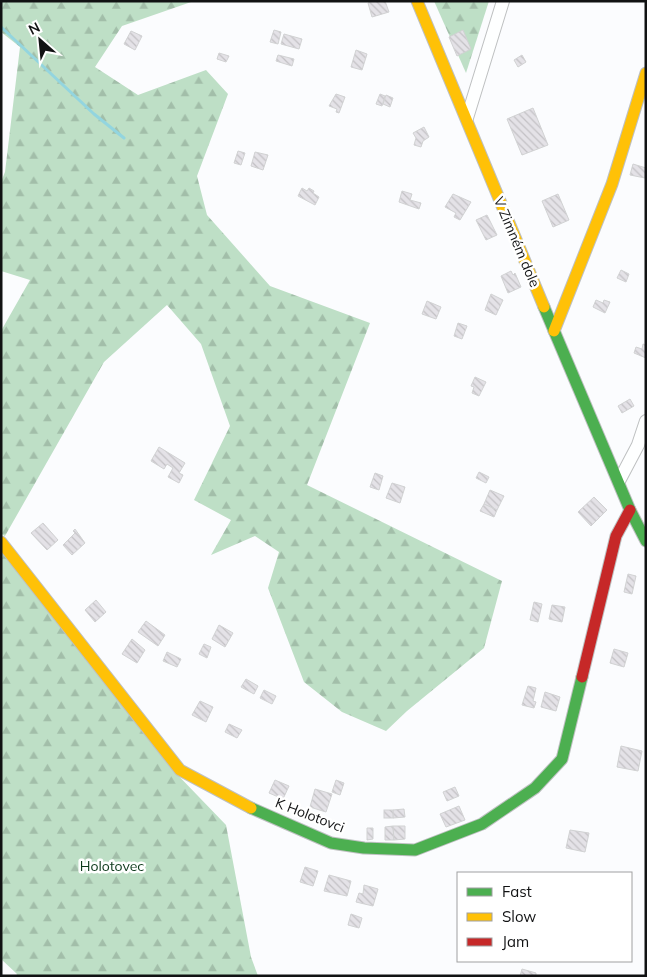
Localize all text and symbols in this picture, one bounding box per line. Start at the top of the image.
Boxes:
north arrow [15,15,65,65]
text: N [25,18,43,39]
street label: V Zimném dole [490,194,544,290]
street label: K Holotovci [273,794,347,836]
park label: Holotovec [80,857,144,875]
legend [457,872,632,962]
text: Fast [502,882,532,901]
text: Slow [502,907,536,926]
text: Jam [502,932,529,951]

